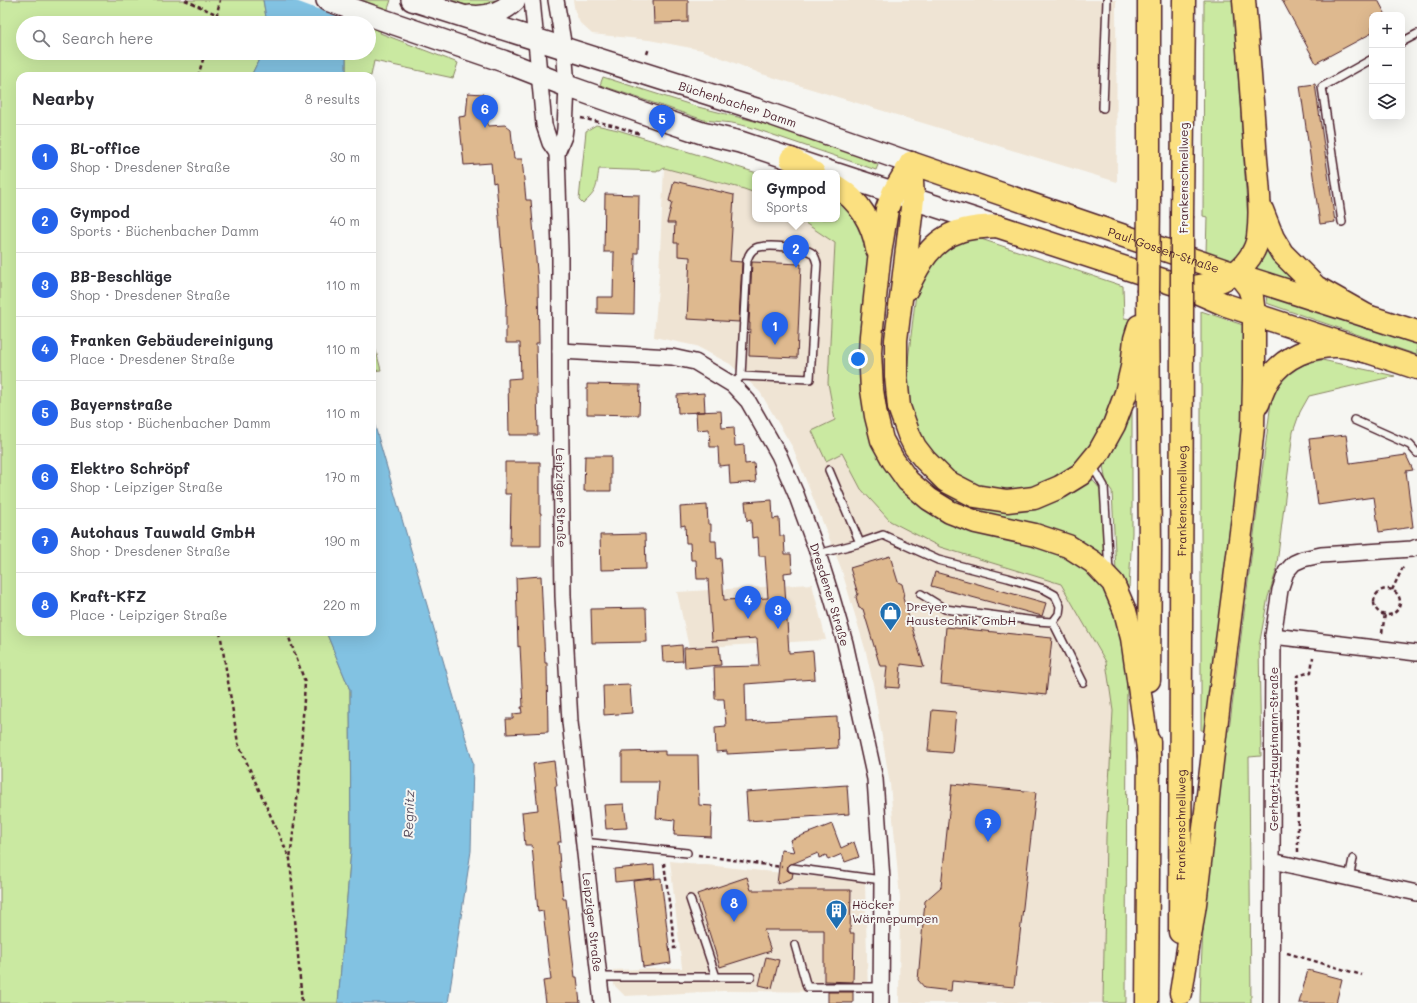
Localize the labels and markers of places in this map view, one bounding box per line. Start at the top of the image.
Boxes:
pin: 6 [472,95,498,128]
pin: 5 [649,105,675,138]
pin: 2 [783,235,809,268]
pin: 1 [762,312,788,345]
pin: 4 [735,586,761,619]
pin: 3 [765,596,791,629]
place label: Dreyer Haustechnik GmbH [906,598,1016,628]
shop icon: Dreyer Haustechnik GmbH [878,600,904,633]
pin: 7 [975,809,1001,842]
pin: 8 [721,889,747,922]
place label: Höcker Wärmepumpen [852,896,938,926]
building icon: Höcker Wärmepumpen [824,898,850,931]

